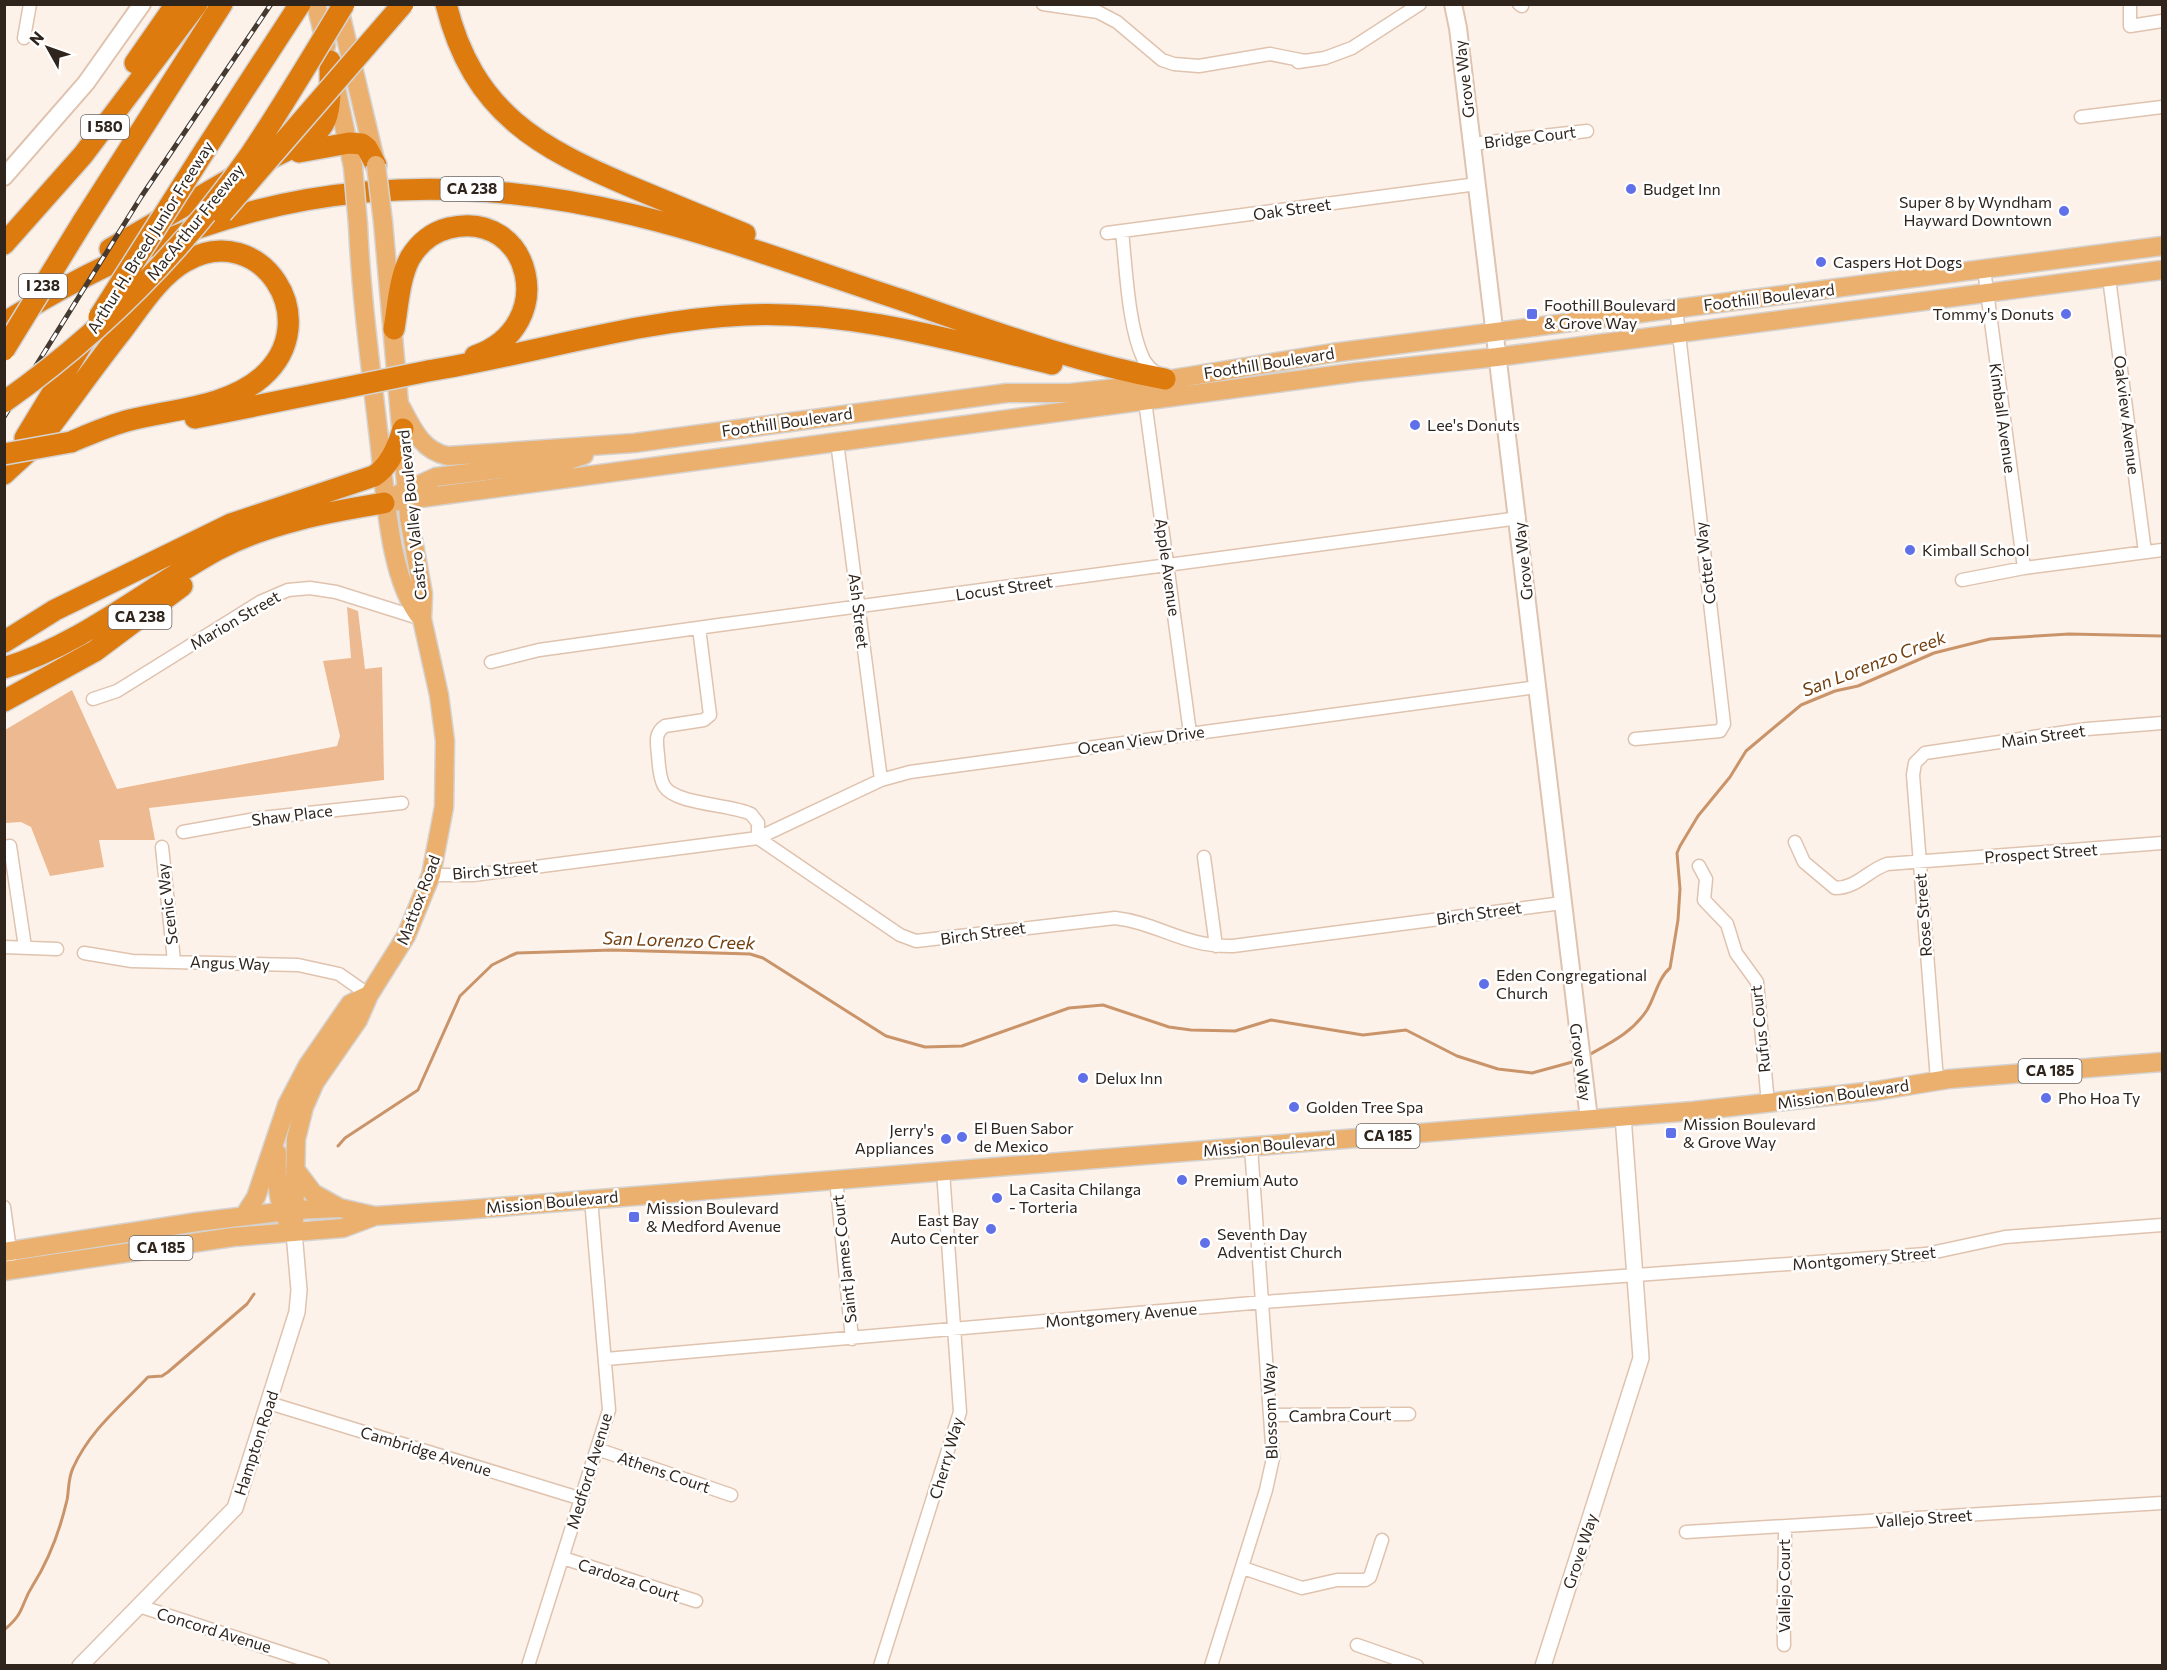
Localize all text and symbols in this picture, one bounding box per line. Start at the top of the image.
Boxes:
north arrow [18,18,78,78]
text: N [25,27,47,49]
street label: Grove Way [1449,39,1478,119]
road number: I 580 [81,115,129,139]
street label: Bridge Court [1483,121,1577,152]
street label: Arthur H. Breed Junior Freeway [82,137,217,336]
street label: MacArthur Freeway [142,160,247,284]
road number: CA 238 [440,177,504,201]
place label: Budget Inn [1643,179,1721,198]
marker: Budget Inn [1624,182,1638,196]
place label: Super 8 by Wyndham Hayward Downtown [1899,192,2052,229]
street label: Oak Street [1252,194,1333,223]
marker: Super 8 by Wyndham Hayward Downtown [2057,204,2071,218]
place label: Caspers Hot Dogs [1833,252,1962,271]
marker: Caspers Hot Dogs [1814,255,1828,269]
road number: I 238 [19,274,67,298]
street label: Foothill Boulevard [1702,279,1835,314]
place label: Foothill Boulevard & Grove Way [1544,295,1676,332]
place label: Tommy's Donuts [1933,304,2054,323]
marker: Foothill Boulevard & Grove Way [1525,307,1539,321]
marker: Tommy's Donuts [2059,307,2073,321]
street label: Foothill Boulevard [1202,343,1335,382]
street label: Oakview Avenue [2111,354,2144,476]
street label: Kimball Avenue [1986,362,2021,474]
street label: Foothill Boulevard [720,403,853,440]
place label: Lee's Donuts [1427,415,1520,434]
marker: Lee's Donuts [1408,418,1422,432]
street label: Castro Valley Boulevard [393,429,430,601]
street label: Apple Avenue [1152,517,1185,617]
street label: Grove Way [1509,521,1536,601]
street label: Cotter Way [1690,521,1719,606]
place label: Kimball School [1922,540,2029,559]
marker: Kimball School [1903,543,1917,557]
street label: Locust Street [954,571,1054,604]
street label: Ash Street [845,572,874,650]
street label: Marion Street [186,586,284,653]
road number: CA 238 [108,605,172,629]
water label: San Lorenzo Creek [1798,625,1950,701]
street label: Main Street [1999,720,2087,751]
street label: Ocean View Drive [1076,721,1206,758]
street label: Shaw Place [250,800,334,829]
street label: Prospect Street [1984,839,2099,866]
street label: Mattox Road [392,852,443,947]
street label: Birch Street [451,856,539,883]
street label: Scenic Way [152,862,181,946]
street label: Rose Street [1910,872,1935,957]
street label: Birch Street [1435,897,1523,928]
street label: Birch Street [939,917,1027,948]
water label: San Lorenzo Creek [602,926,757,954]
street label: Angus Way [190,952,270,973]
place label: Eden Congregational Church [1496,965,1647,1002]
marker: Eden Congregational Church [1477,977,1491,991]
street label: Rufus Court [1745,984,1774,1074]
street label: Grove Way [1567,1022,1596,1102]
road number: CA 185 [2018,1059,2082,1083]
place label: Delux Inn [1095,1068,1163,1087]
marker: Delux Inn [1076,1071,1090,1085]
street label: Mission Boulevard [1776,1075,1910,1112]
place label: Pho Hoa Ty [2058,1088,2140,1107]
marker: Pho Hoa Ty [2039,1091,2053,1105]
place label: Golden Tree Spa [1306,1097,1423,1116]
marker: Golden Tree Spa [1287,1100,1301,1114]
place label: Mission Boulevard & Grove Way [1683,1114,1816,1151]
place label: El Buen Sabor de Mexico [974,1118,1074,1155]
place label: Jerry's Appliances [855,1120,934,1157]
road number: CA 185 [1356,1124,1420,1148]
marker: Mission Boulevard & Grove Way [1664,1126,1678,1140]
street label: Mission Boulevard [1202,1129,1336,1160]
marker: El Buen Sabor de Mexico [955,1130,969,1144]
marker: Jerry's Appliances [939,1132,953,1146]
place label: Premium Auto [1194,1170,1298,1189]
marker: Premium Auto [1175,1173,1189,1187]
place label: La Casita Chilanga - Torteria [1009,1179,1141,1216]
street label: Mission Boulevard [485,1186,619,1217]
marker: La Casita Chilanga - Torteria [990,1191,1004,1205]
street label: Saint James Court [827,1194,860,1324]
place label: Mission Boulevard & Medford Avenue [646,1198,781,1235]
marker: Mission Boulevard & Medford Avenue [627,1210,641,1224]
place label: East Bay Auto Center [890,1210,980,1247]
marker: East Bay Auto Center [984,1222,998,1236]
place label: Seventh Day Adventist Church [1217,1224,1342,1261]
road number: CA 185 [130,1236,192,1260]
marker: Seventh Day Adventist Church [1198,1236,1212,1250]
street label: Montgomery Street [1791,1242,1937,1273]
street label: Montgomery Avenue [1044,1298,1198,1331]
street label: Blossom Way [1258,1362,1281,1460]
street label: Hampton Road [230,1388,281,1498]
street label: Cambra Court [1288,1404,1392,1425]
street label: Medford Avenue [562,1411,615,1531]
street label: Cherry Way [925,1415,966,1501]
street label: Cambridge Avenue [358,1422,494,1479]
street label: Athens Court [615,1447,713,1496]
street label: Vallejo Street [1875,1505,1973,1530]
street label: Grove Way [1558,1511,1601,1591]
street label: Vallejo Court [1774,1538,1793,1633]
street label: Cardoza Court [576,1554,683,1605]
street label: Concord Avenue [155,1603,274,1656]

